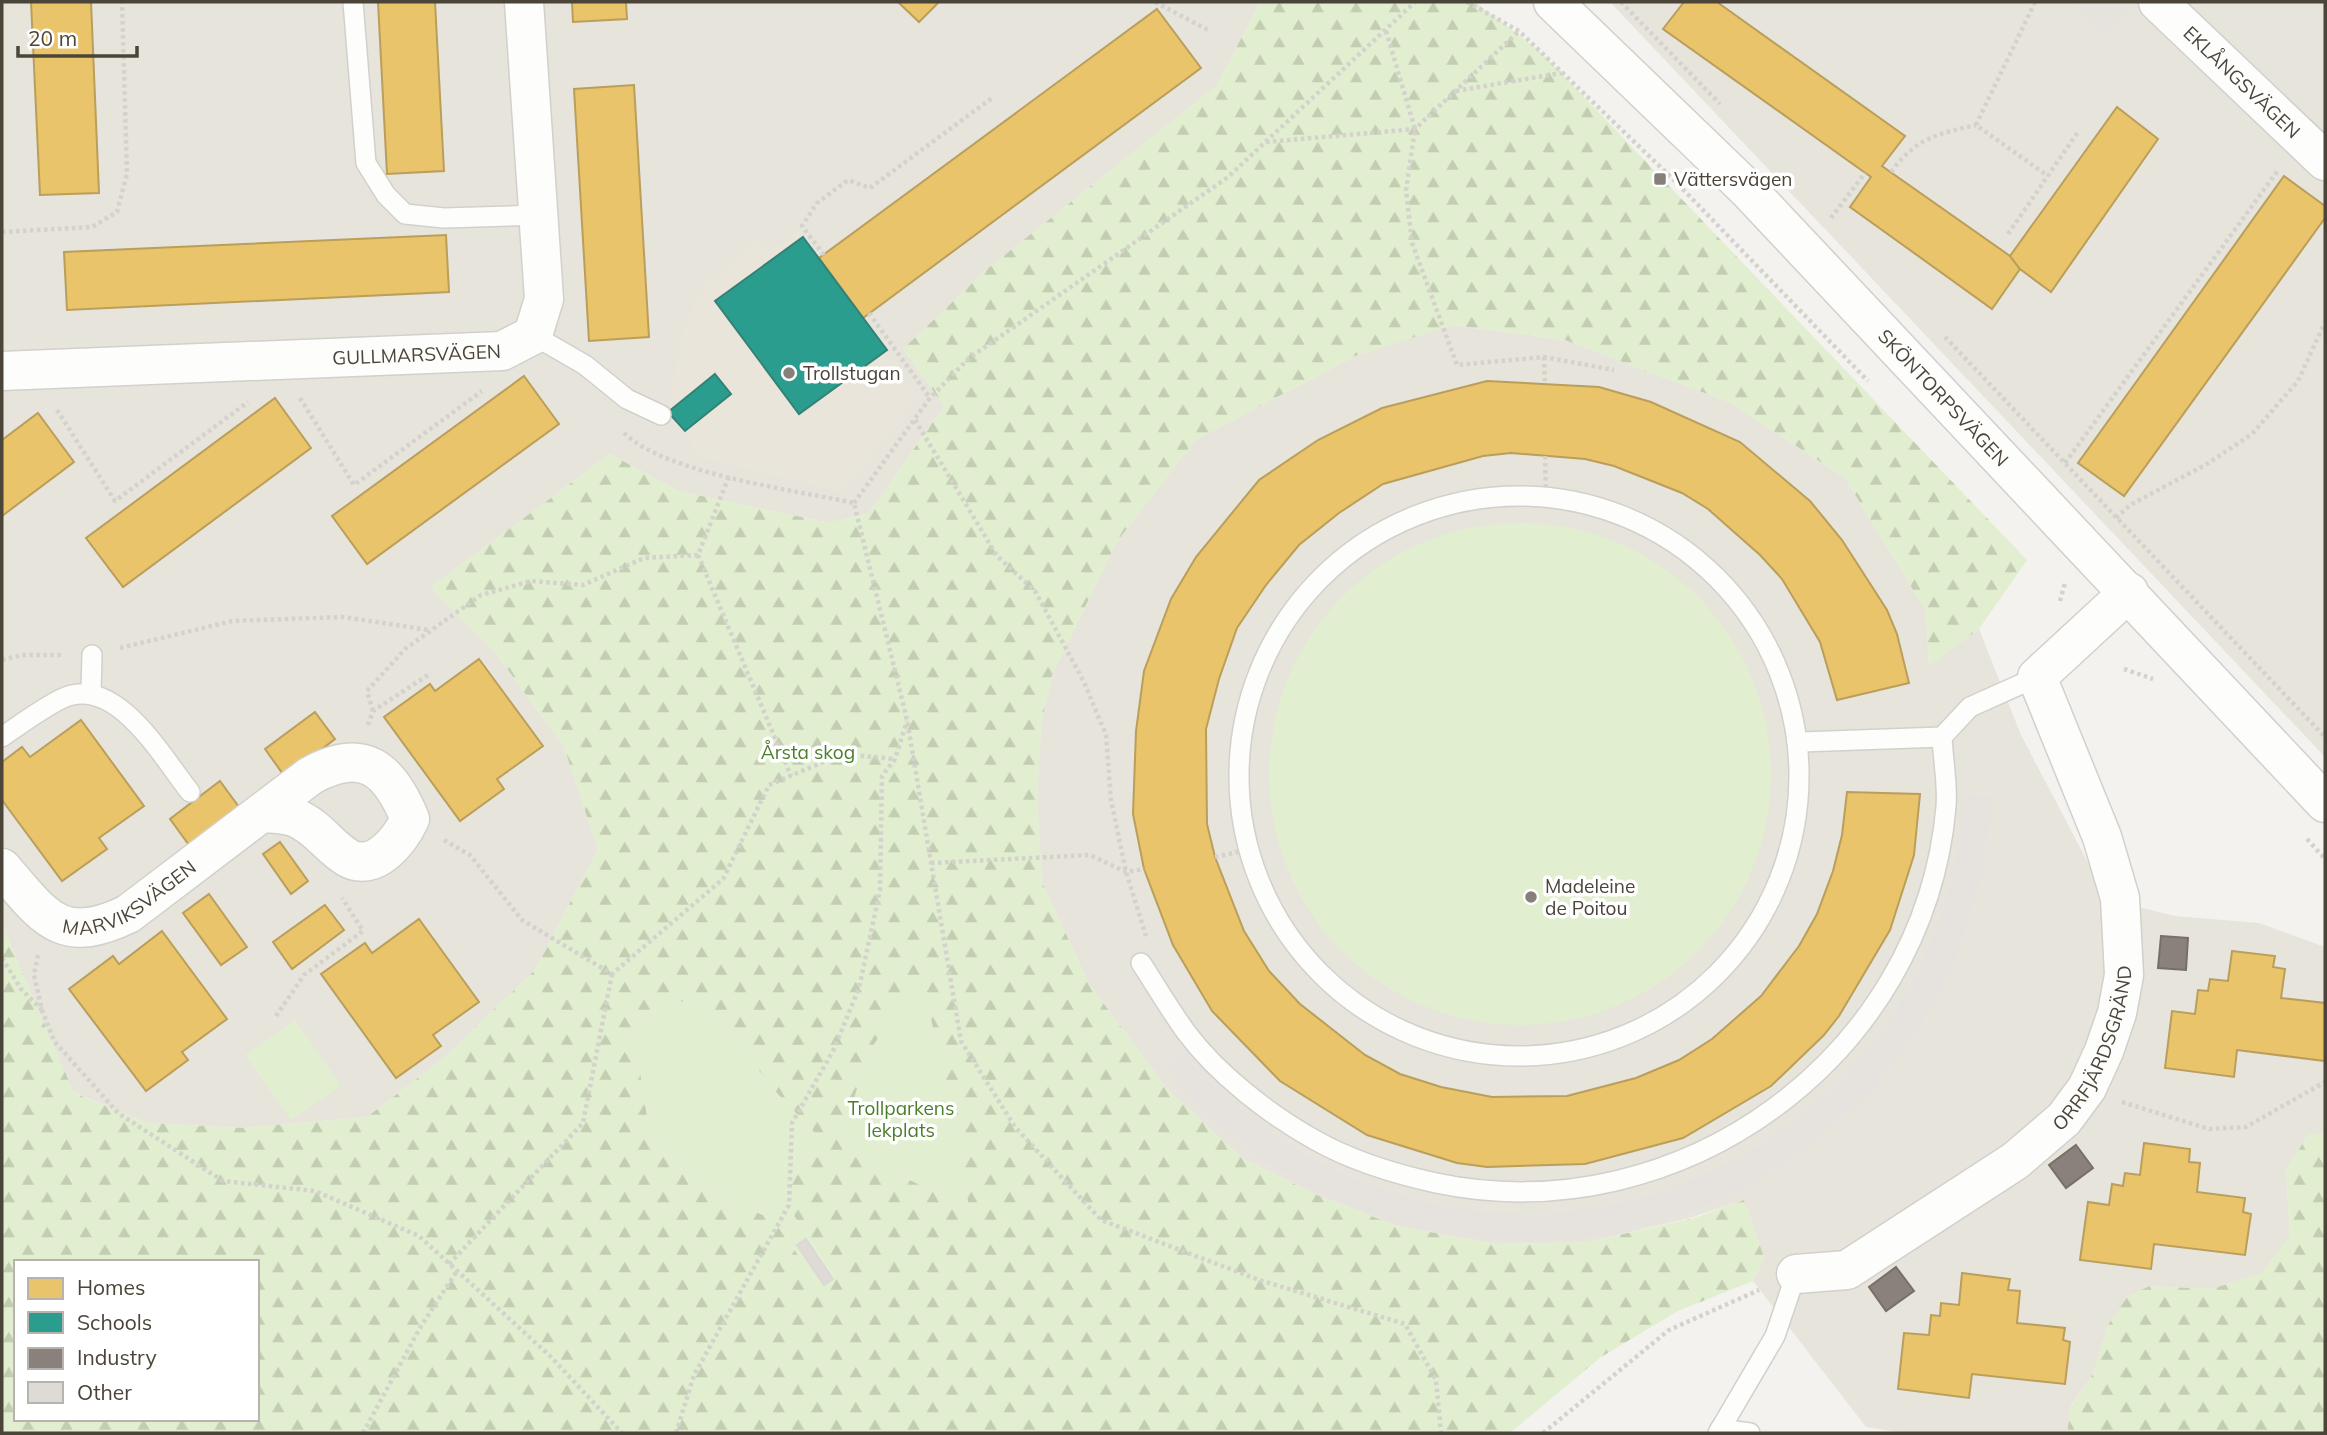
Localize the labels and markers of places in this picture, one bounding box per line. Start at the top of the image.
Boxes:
place label: Vättersvägen [1674,167,1792,191]
marker: Vättersvägen [1652,171,1668,187]
place label: Trollstugan [803,361,901,385]
marker: Trollstugan [781,365,797,381]
place label: Madeleine de Poitou [1545,874,1635,920]
marker: Madeleine de Poitou [1523,889,1539,905]

